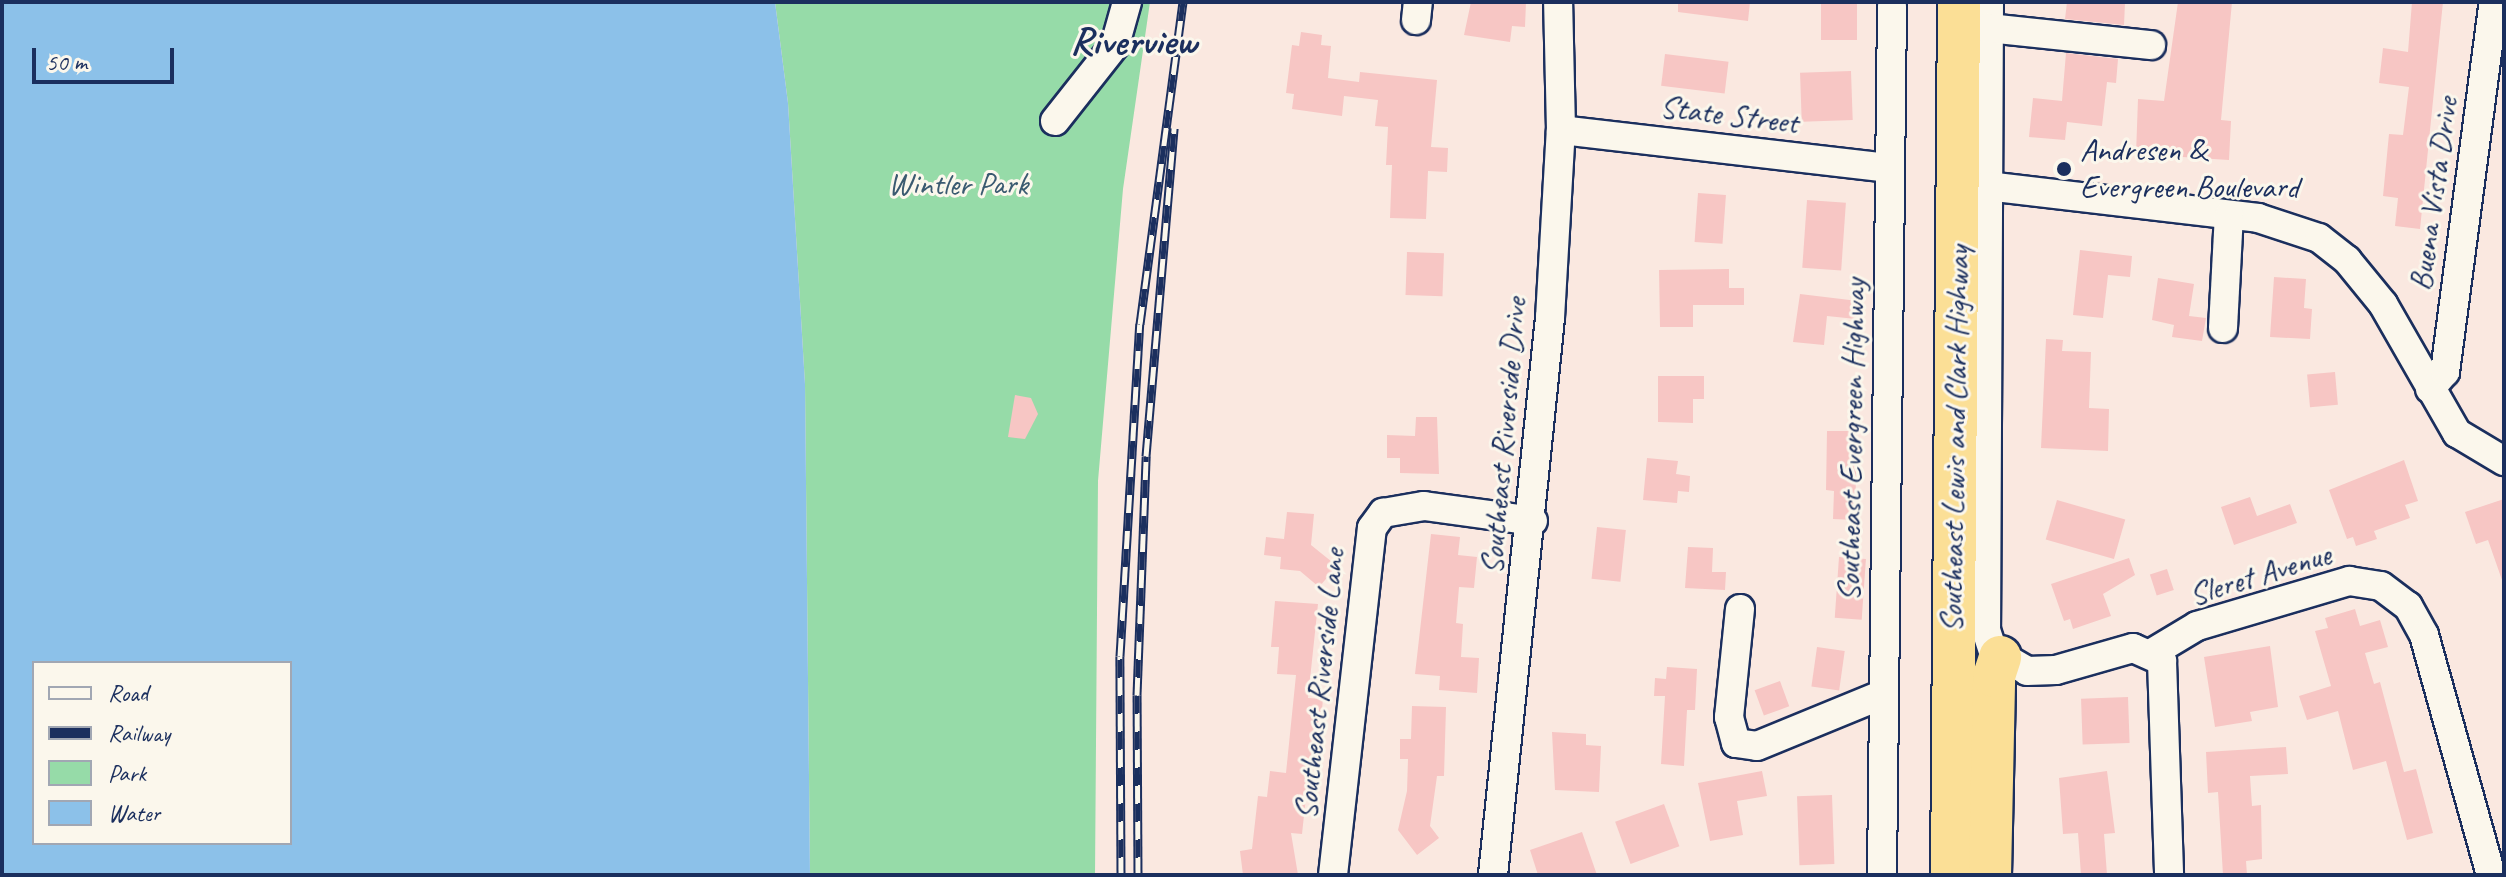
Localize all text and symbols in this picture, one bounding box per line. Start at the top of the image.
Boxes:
district label: Riverview [1070,17,1196,65]
scale bar [36,32,178,82]
text: 50 m [46,47,87,77]
street label: State Street [1658,87,1800,143]
street label: Buena Vista Drive [2401,95,2467,293]
place label: Andresen & Evergreen Boulevard [2080,132,2299,207]
marker: Andresen & Evergreen Boulevard [2055,160,2073,178]
park label: Wintler Park [888,165,1028,203]
street label: Southeast Lewis and Clark Highway [1932,245,1978,633]
street label: Southeast Evergreen Highway [1830,278,1874,602]
street label: Southeast Riverside Drive [1473,296,1535,576]
street label: Sleret Avenue [2185,535,2335,615]
street label: Southeast Riverside Lane [1287,546,1353,822]
legend [32,661,292,845]
text: Road [108,678,148,708]
text: Railway [108,718,170,748]
text: Park [108,758,146,788]
text: Water [108,798,160,828]

